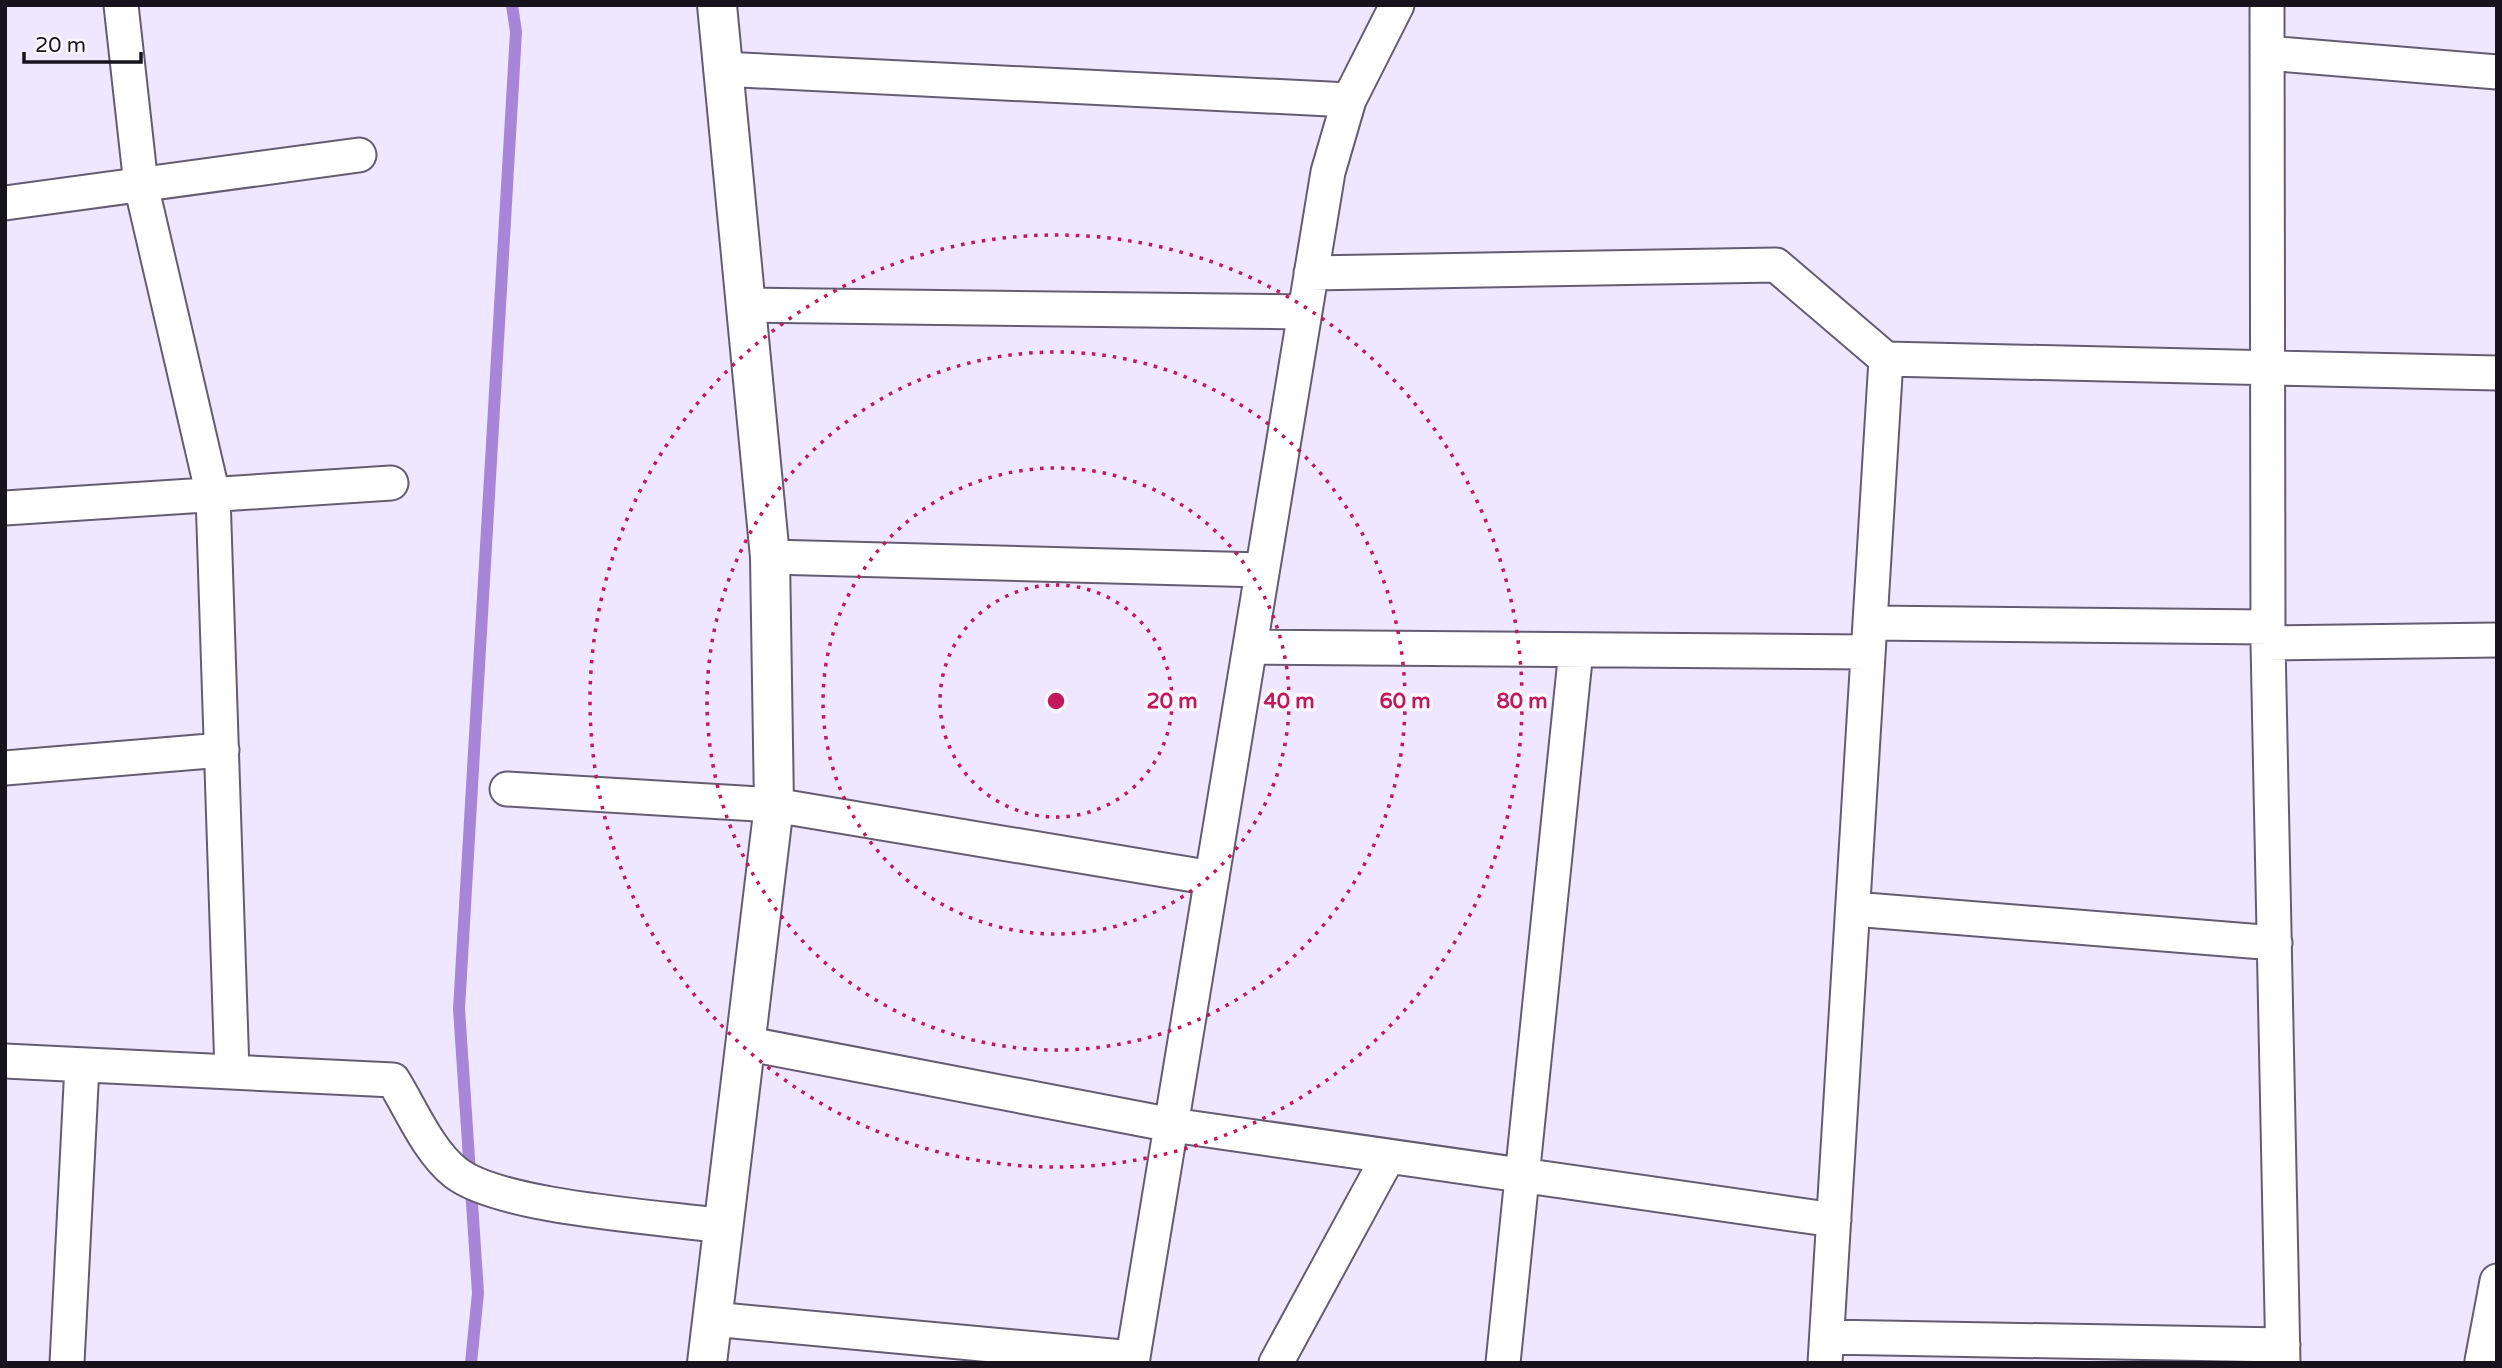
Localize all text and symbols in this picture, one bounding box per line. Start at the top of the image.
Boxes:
scale bar [24,21,142,65]
text: 20 m [35,33,86,58]
centre of rings [1044,689,1068,713]
text: 20 m [1146,689,1198,714]
text: 40 m [1263,689,1315,714]
text: 60 m [1379,689,1431,714]
text: 80 m [1496,689,1548,714]

